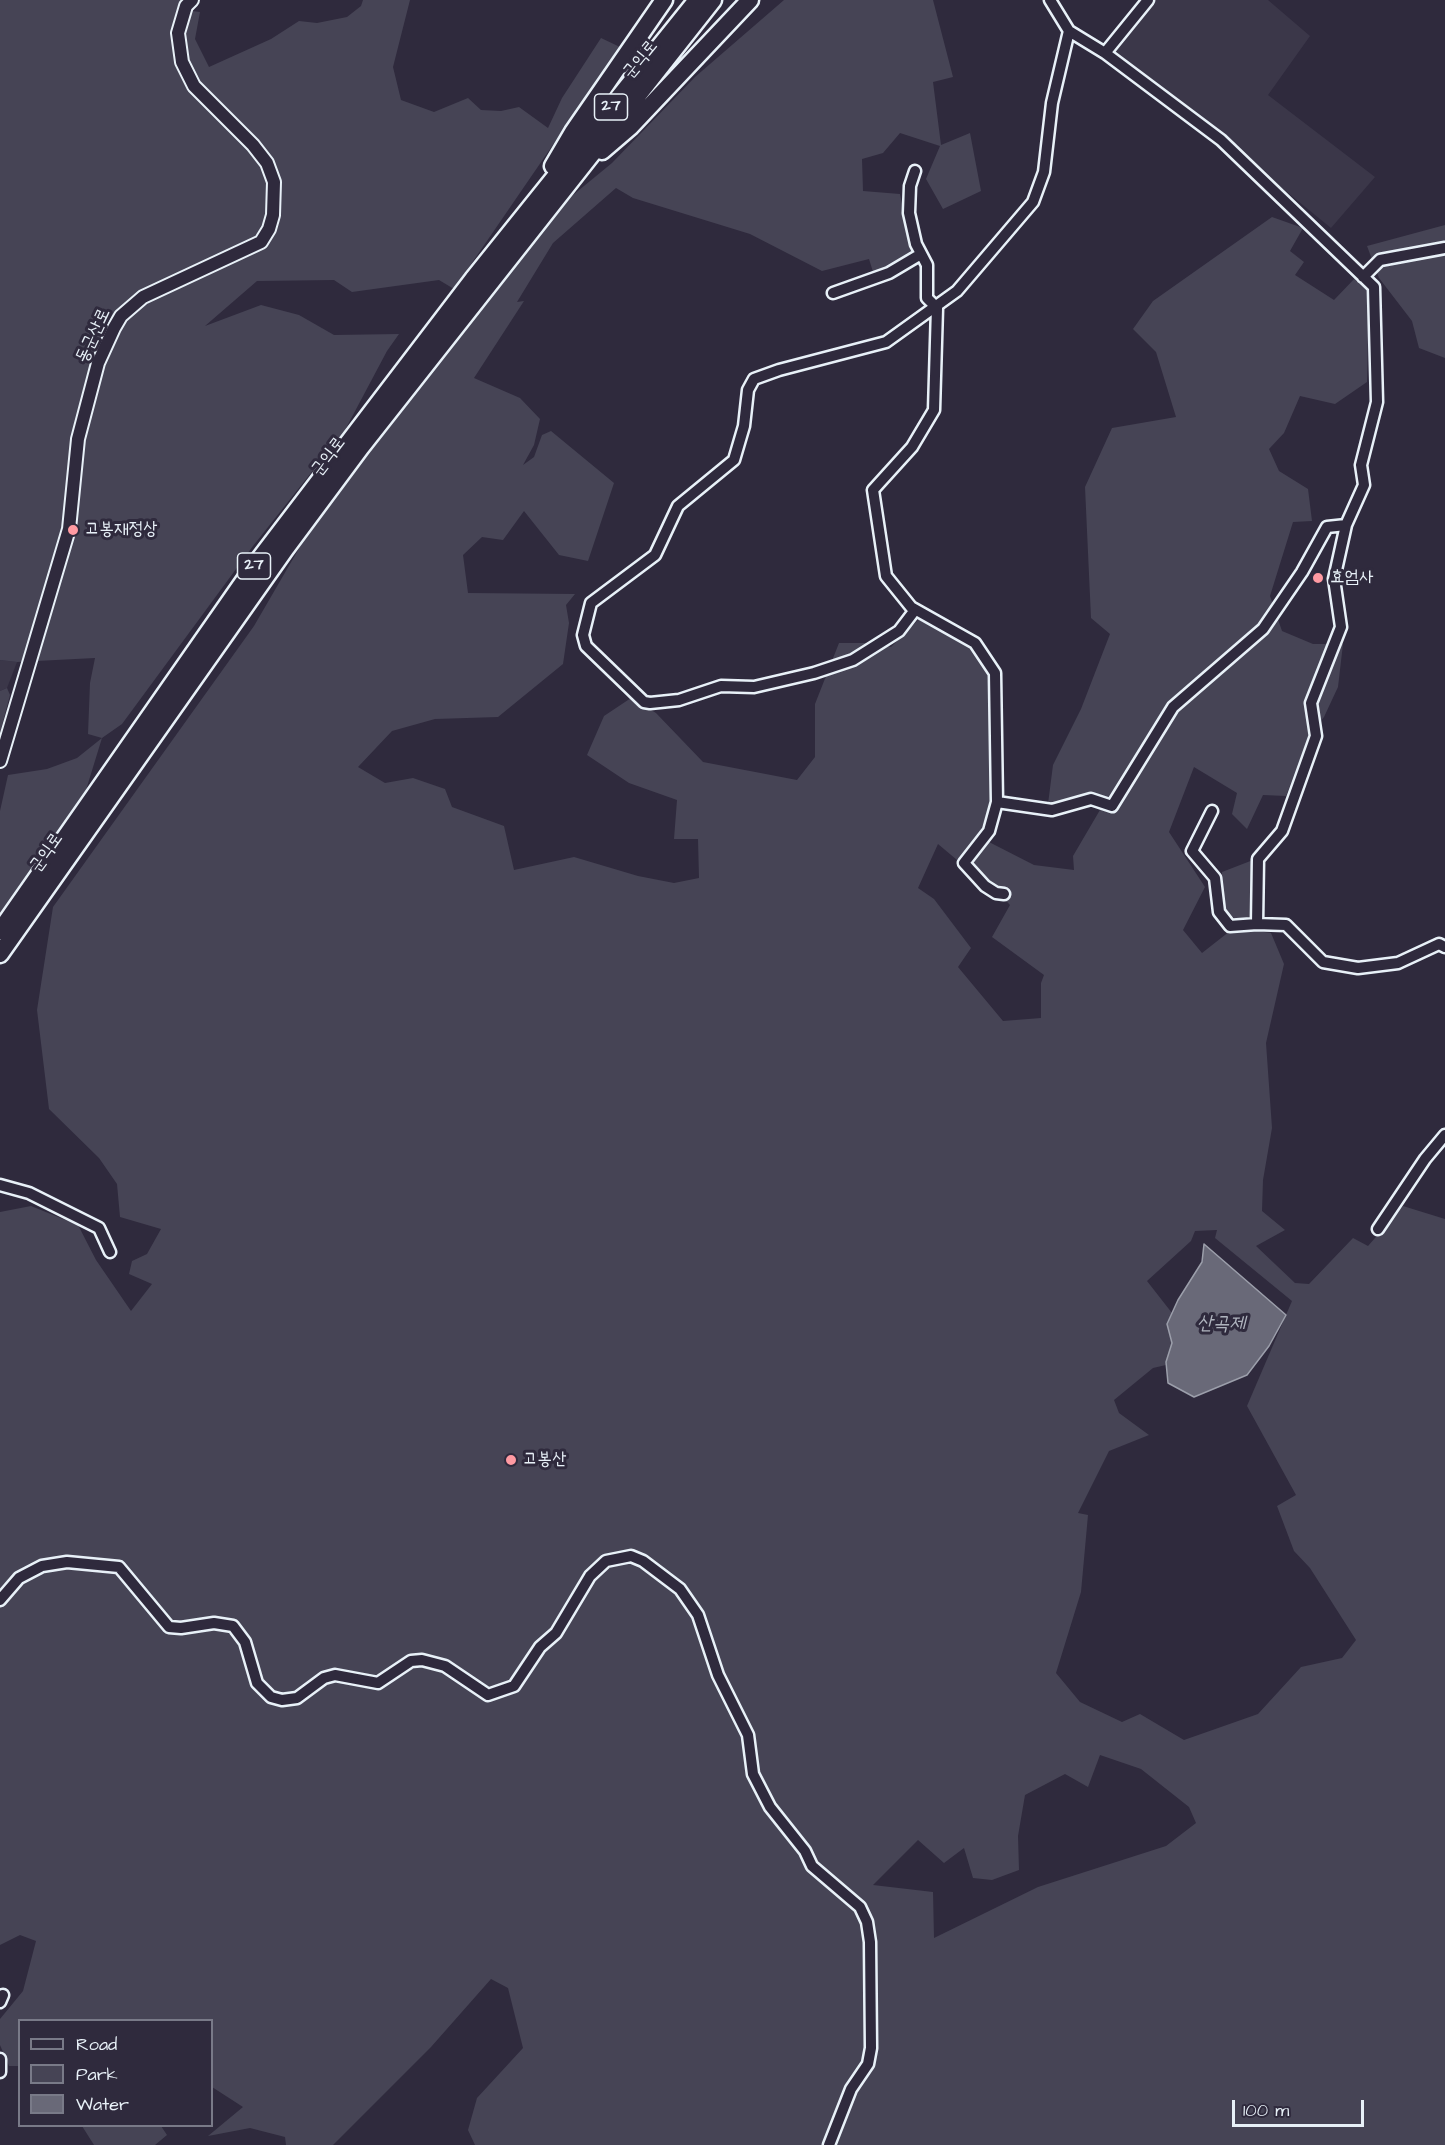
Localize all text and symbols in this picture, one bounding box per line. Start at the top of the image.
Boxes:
street label: 군익로 [619,36,663,84]
road number: 27 [594,94,628,120]
street label: 동군산로 [72,305,116,367]
street label: 군익로 [307,433,351,481]
place label: 고봉재정상 [85,519,157,541]
marker: 고봉재정상 [66,523,80,537]
road number: 27 [238,553,270,579]
place label: 효엄사 [1330,567,1373,589]
marker: 효엄사 [1311,571,1325,585]
street label: 군익로 [26,829,68,877]
water label: 산곡제 [1197,1313,1245,1337]
place label: 고봉산 [523,1449,566,1471]
marker: 고봉산 [504,1453,518,1467]
legend [18,2019,213,2127]
text: Road [76,2032,117,2057]
text: Park [76,2062,118,2087]
scale bar [1235,2088,1367,2126]
text: Water [76,2092,129,2117]
text: 100 m [1243,2098,1289,2123]

